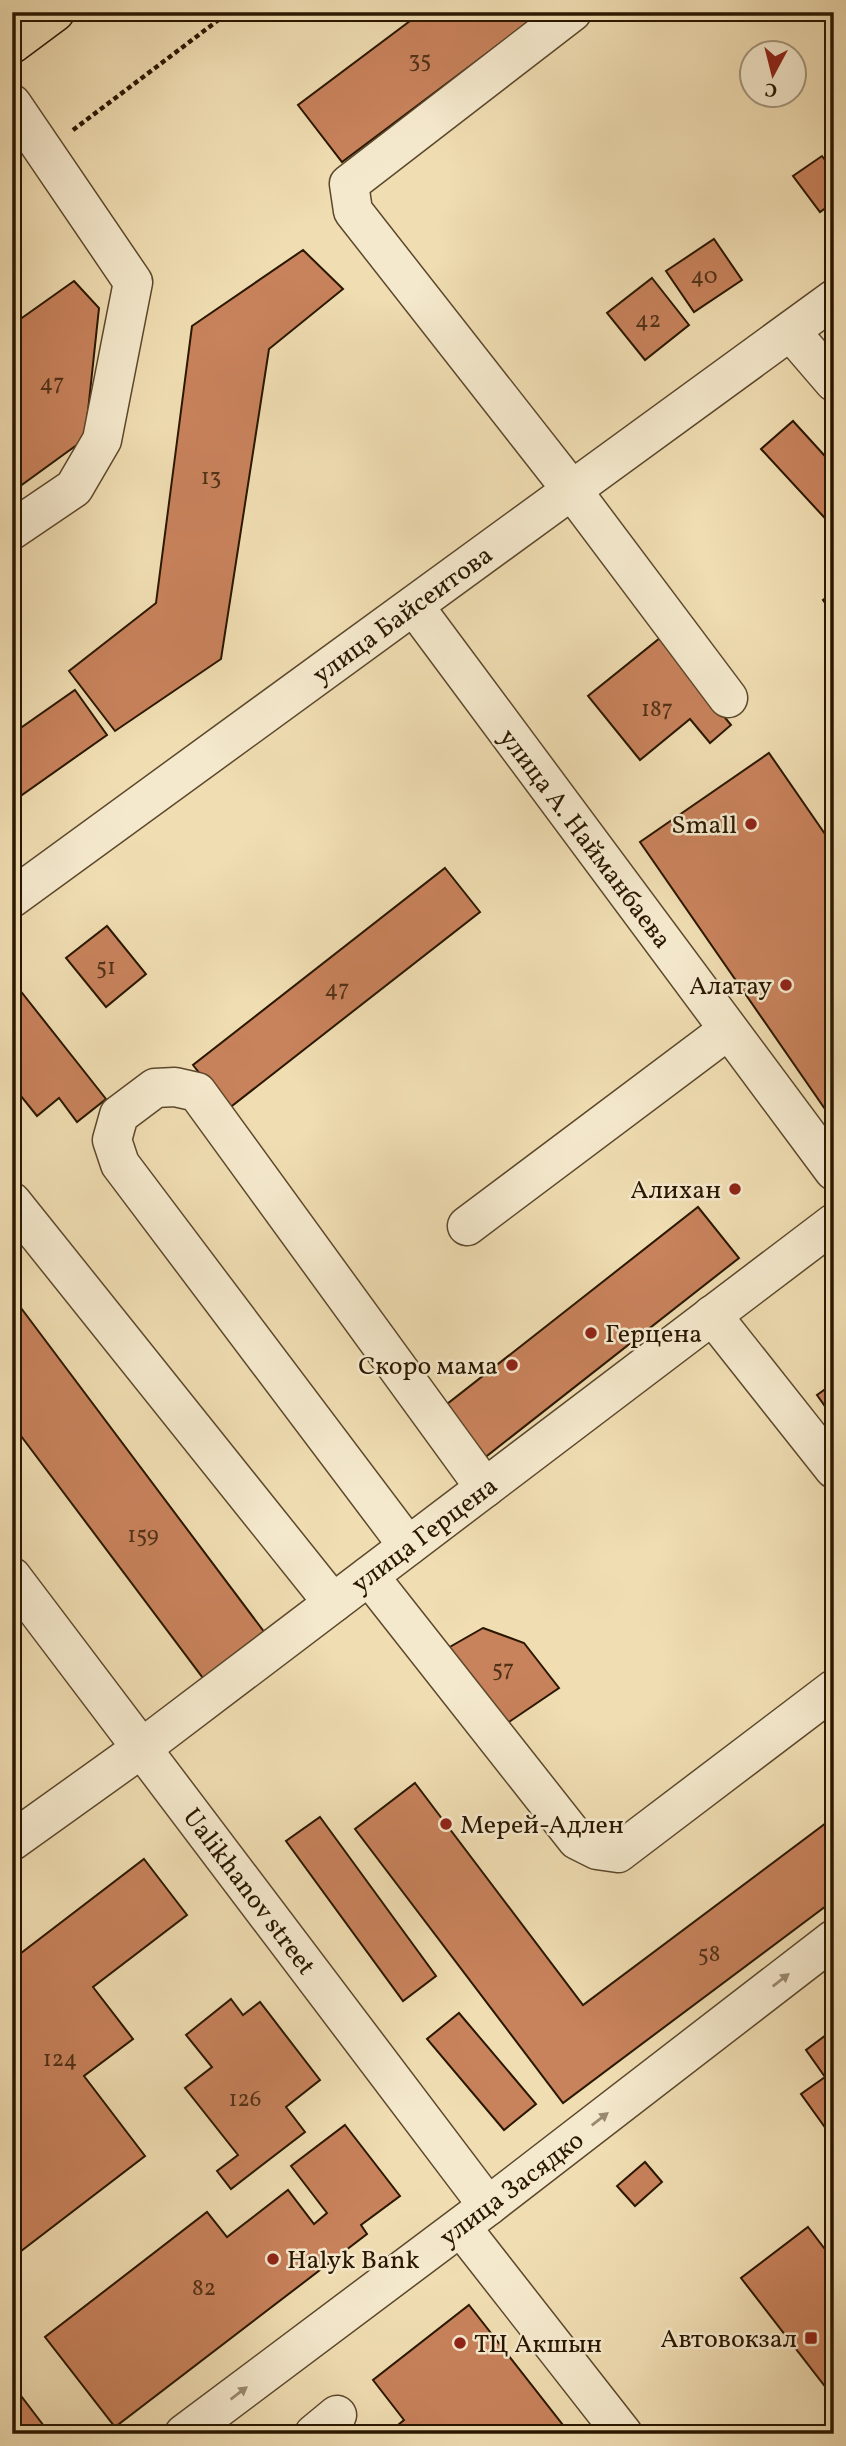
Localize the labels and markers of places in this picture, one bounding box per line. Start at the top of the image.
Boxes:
place label: Small [671,808,737,844]
marker: Small [743,816,759,832]
place label: Алатау [689,969,772,1005]
marker: Алатау [778,977,794,993]
place label: Алихан [630,1173,721,1209]
marker: Алихан [727,1181,743,1197]
place label: Герцена [605,1317,702,1353]
marker: Герцена [583,1325,599,1341]
place label: Скоро мама [358,1349,498,1385]
marker: Скоро мама [504,1357,520,1373]
place label: Мерей-Адлен [460,1808,624,1844]
marker: Мерей-Адлен [438,1816,454,1832]
place label: Halyk Bank [287,2243,420,2279]
marker: Halyk Bank [265,2251,281,2267]
place label: Автовокзал [660,2322,797,2358]
place label: ТЦ Акшын [474,2327,602,2363]
marker: Автовокзал [803,2330,819,2346]
marker: ТЦ Акшын [452,2335,468,2351]

